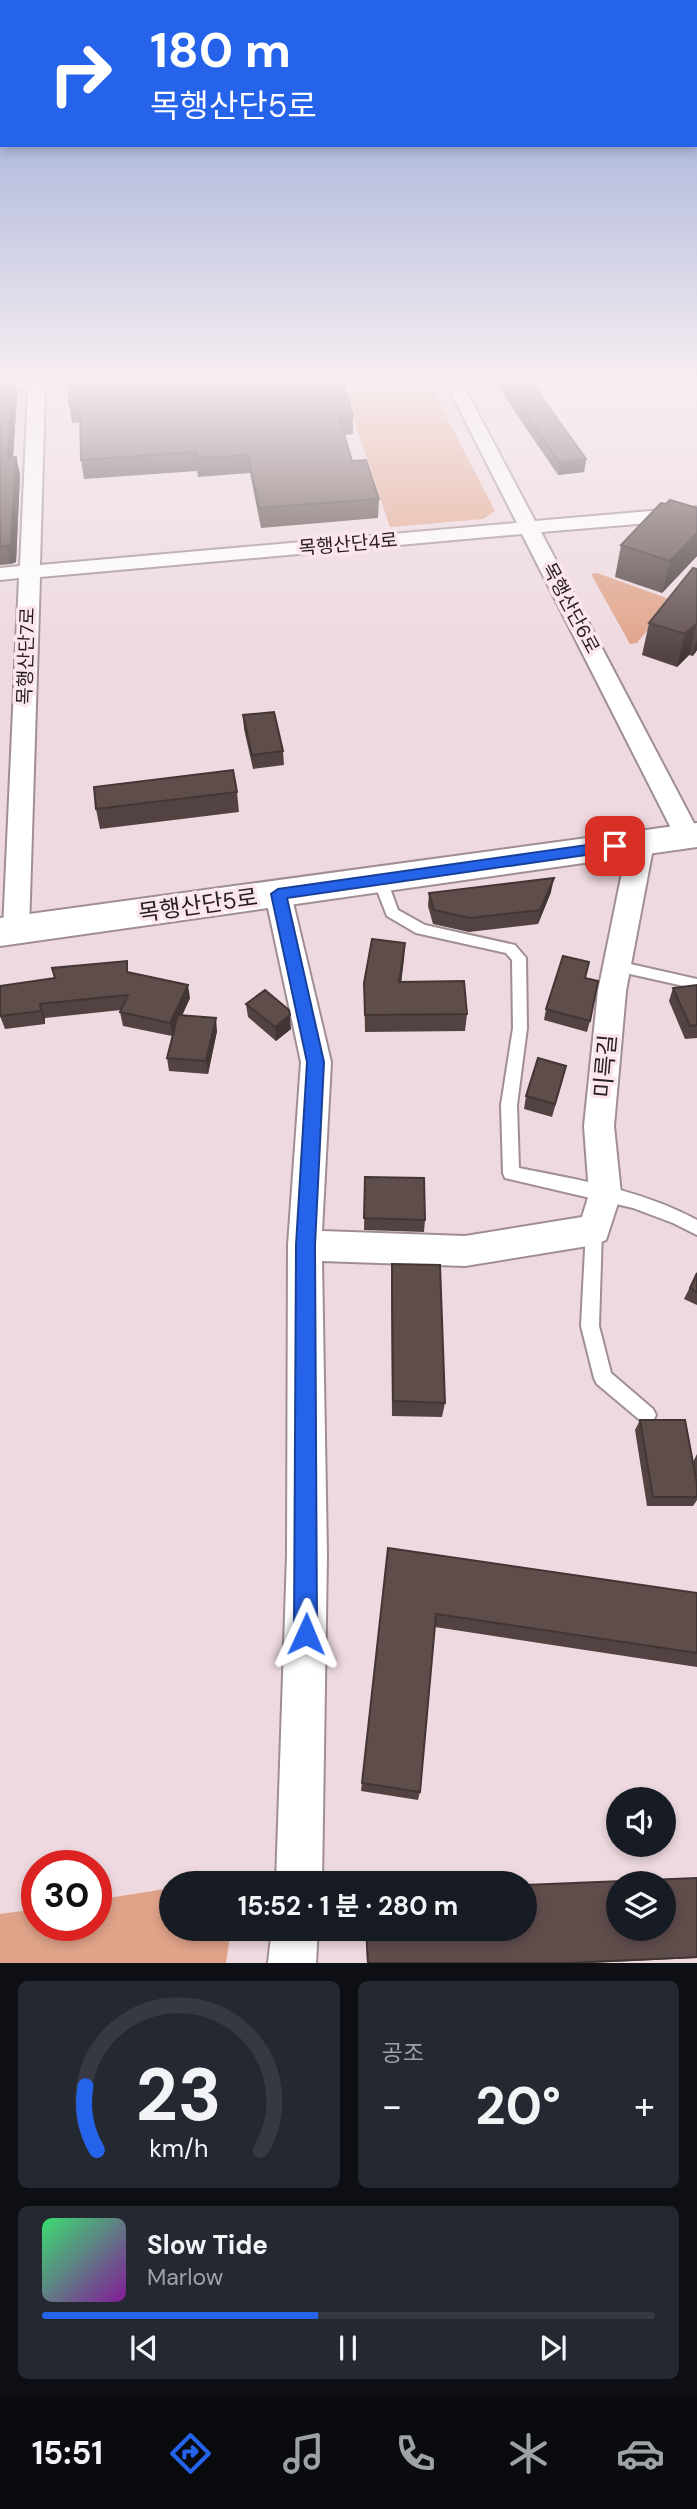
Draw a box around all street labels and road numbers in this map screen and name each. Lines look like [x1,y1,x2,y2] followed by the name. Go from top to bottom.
[298,527,398,561] street label: 목행산단4로
[537,558,605,658] street label: 목행산단6로
[12,607,40,705] street label: 목행산단7로
[137,882,259,928] street label: 목행산단5로
[587,1033,623,1099] street label: 미륵길

